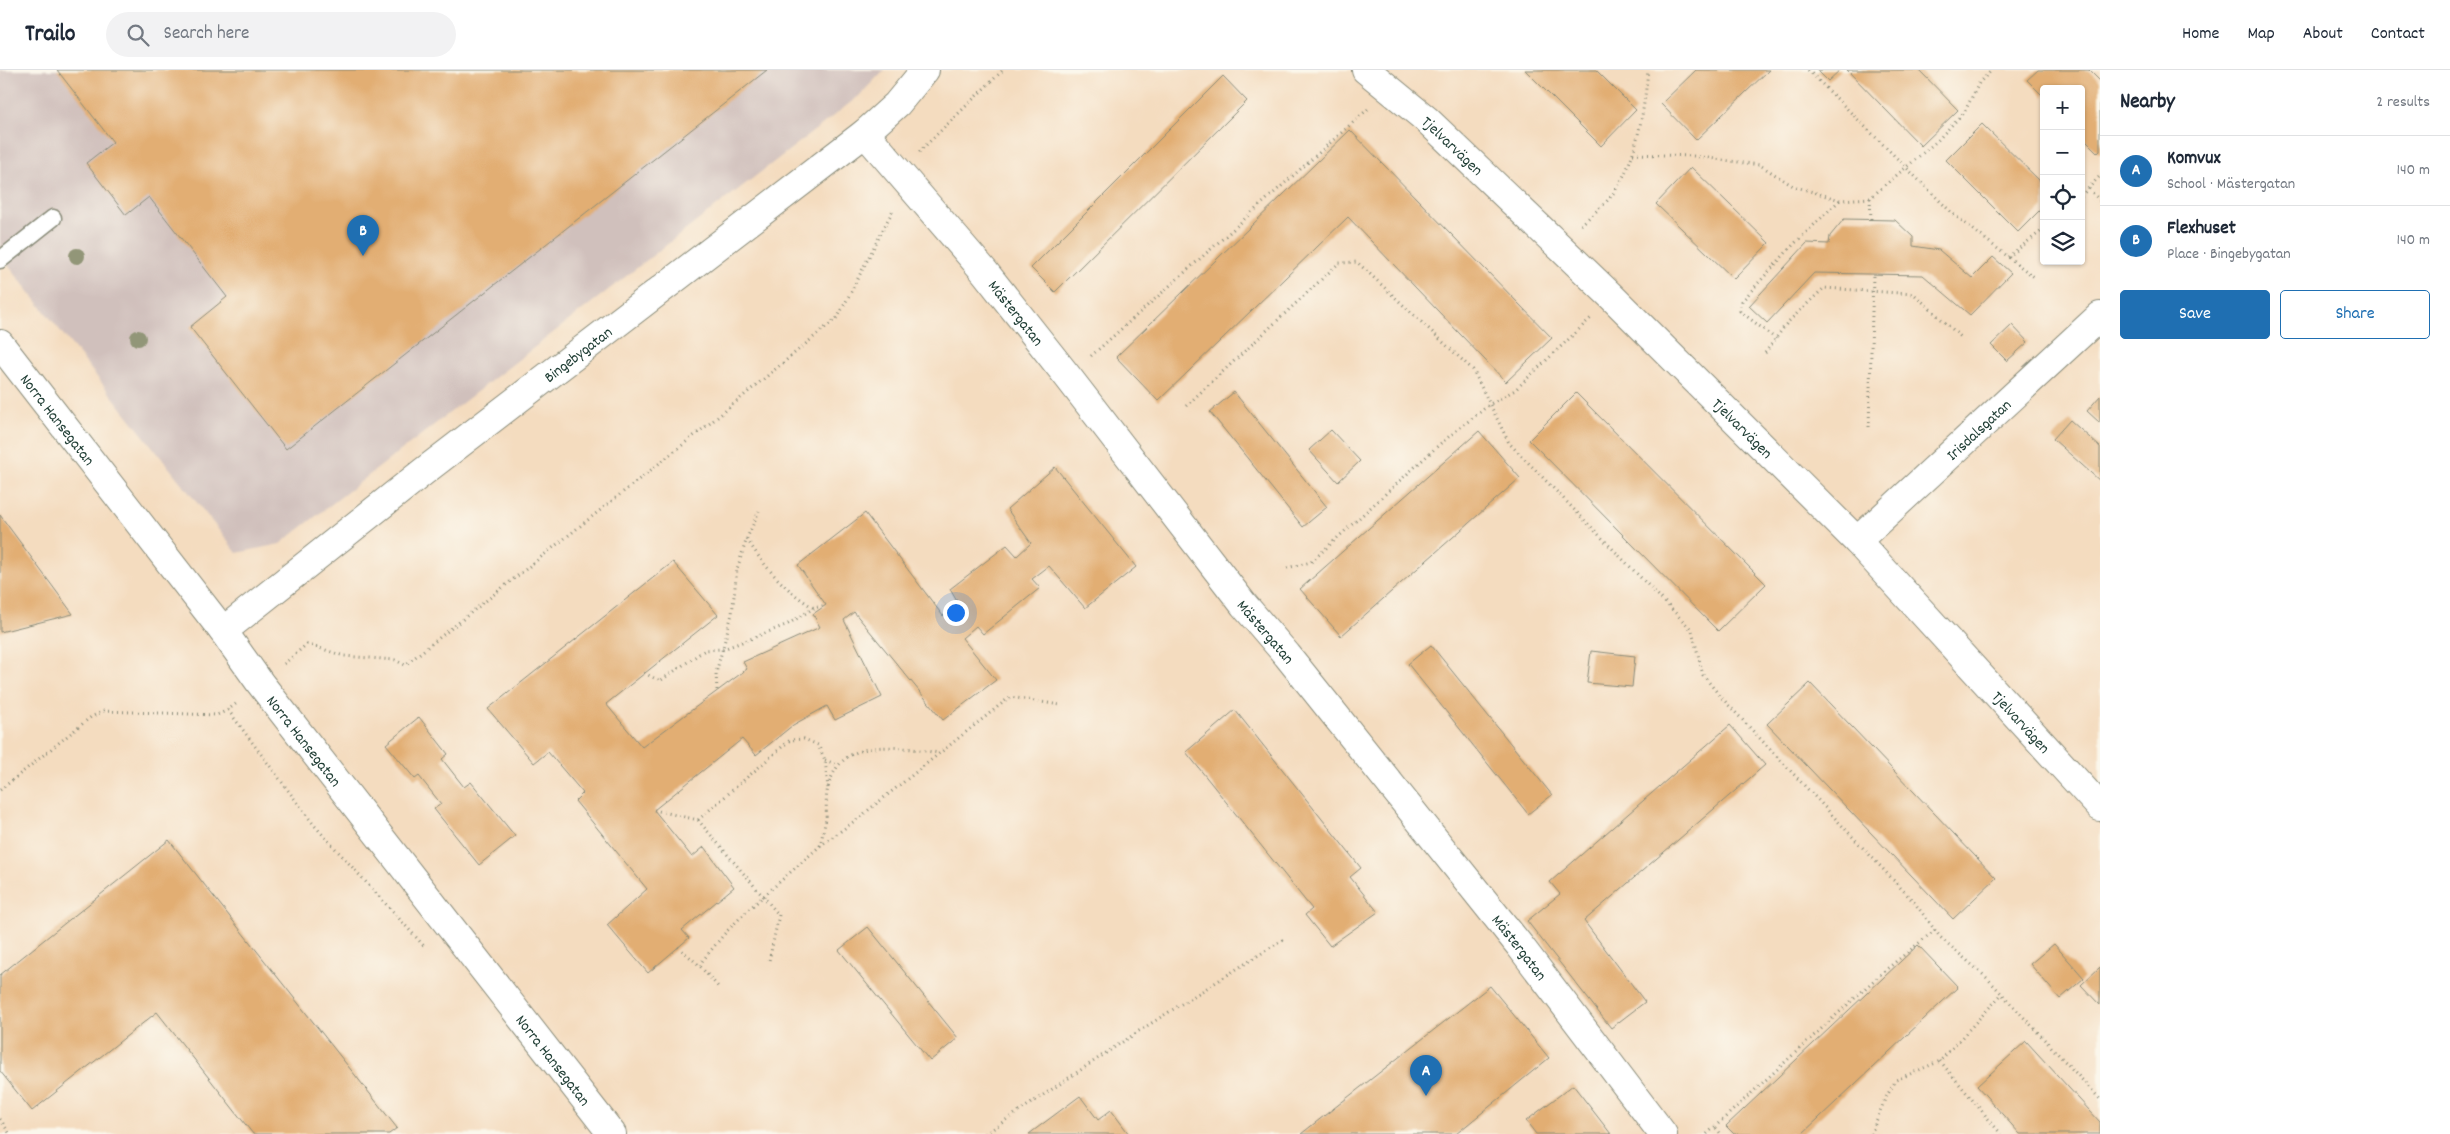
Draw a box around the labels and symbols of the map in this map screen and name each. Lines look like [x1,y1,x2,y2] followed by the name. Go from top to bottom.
[1415,112,1487,182] street label: Tjelvarvägen
[347,215,379,256] pin: B
[981,276,1048,352] street label: Mästergatan
[540,322,618,389] street label: Bingebygatan
[13,370,99,471] street label: Norra Hansegatan
[1706,394,1777,465] street label: Tjelvarvägen
[1942,395,2018,467] street label: Irisdalsgatan
[1230,596,1299,670] street label: Mästergatan
[943,600,969,626] your location
[1985,687,2055,760] street label: Tjelvarvägen
[260,691,346,792] street label: Norra Hansegatan
[1485,910,1551,986] street label: Mästergatan
[509,1011,595,1112] street label: Norra Hansegatan
[1410,1055,1442,1096] pin: A

